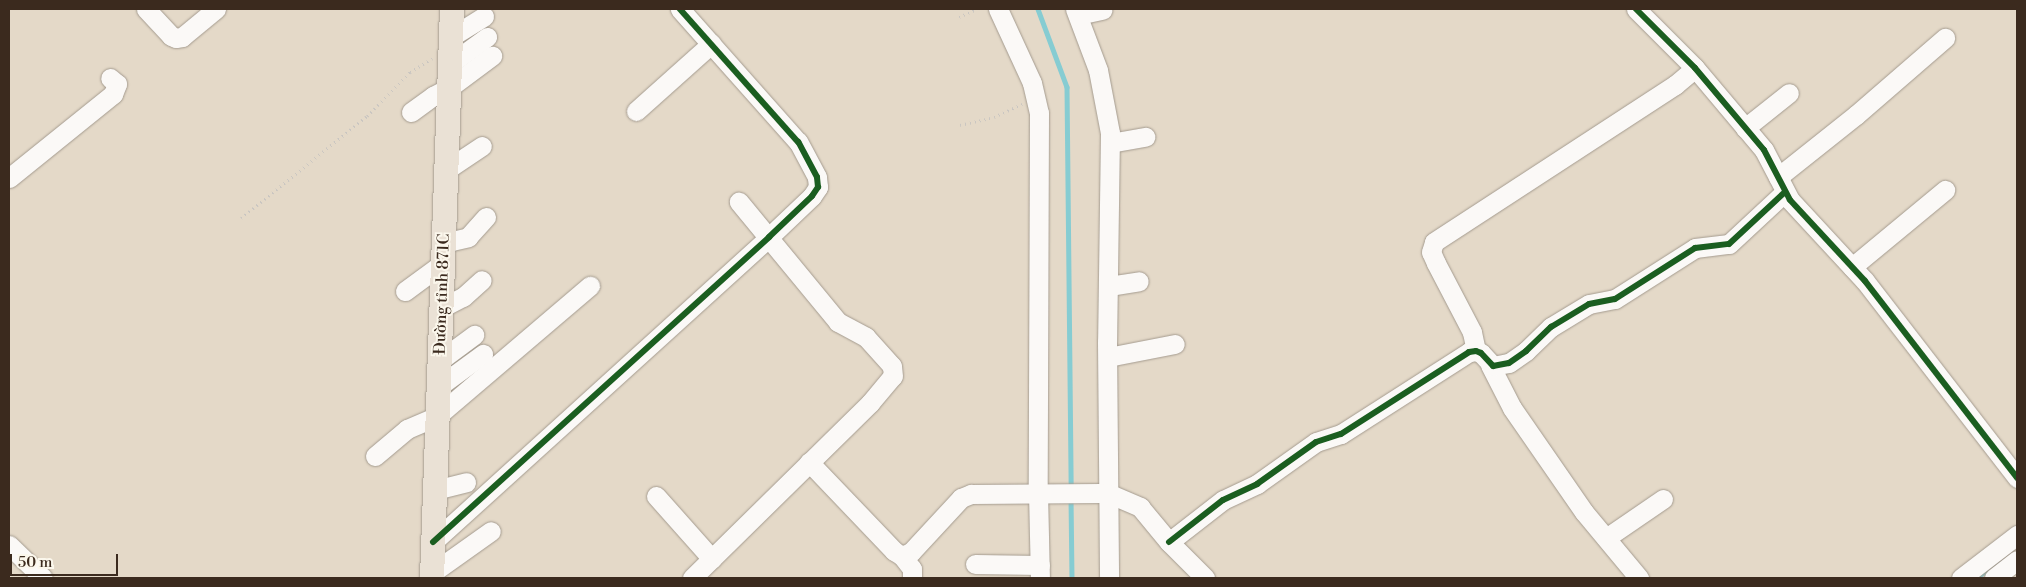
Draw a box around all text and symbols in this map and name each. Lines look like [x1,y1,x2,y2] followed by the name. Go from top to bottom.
[430,233,454,355] street label: Đường tỉnh 871C
[12,544,120,576] scale bar
[18,553,52,572] text: 50 m

